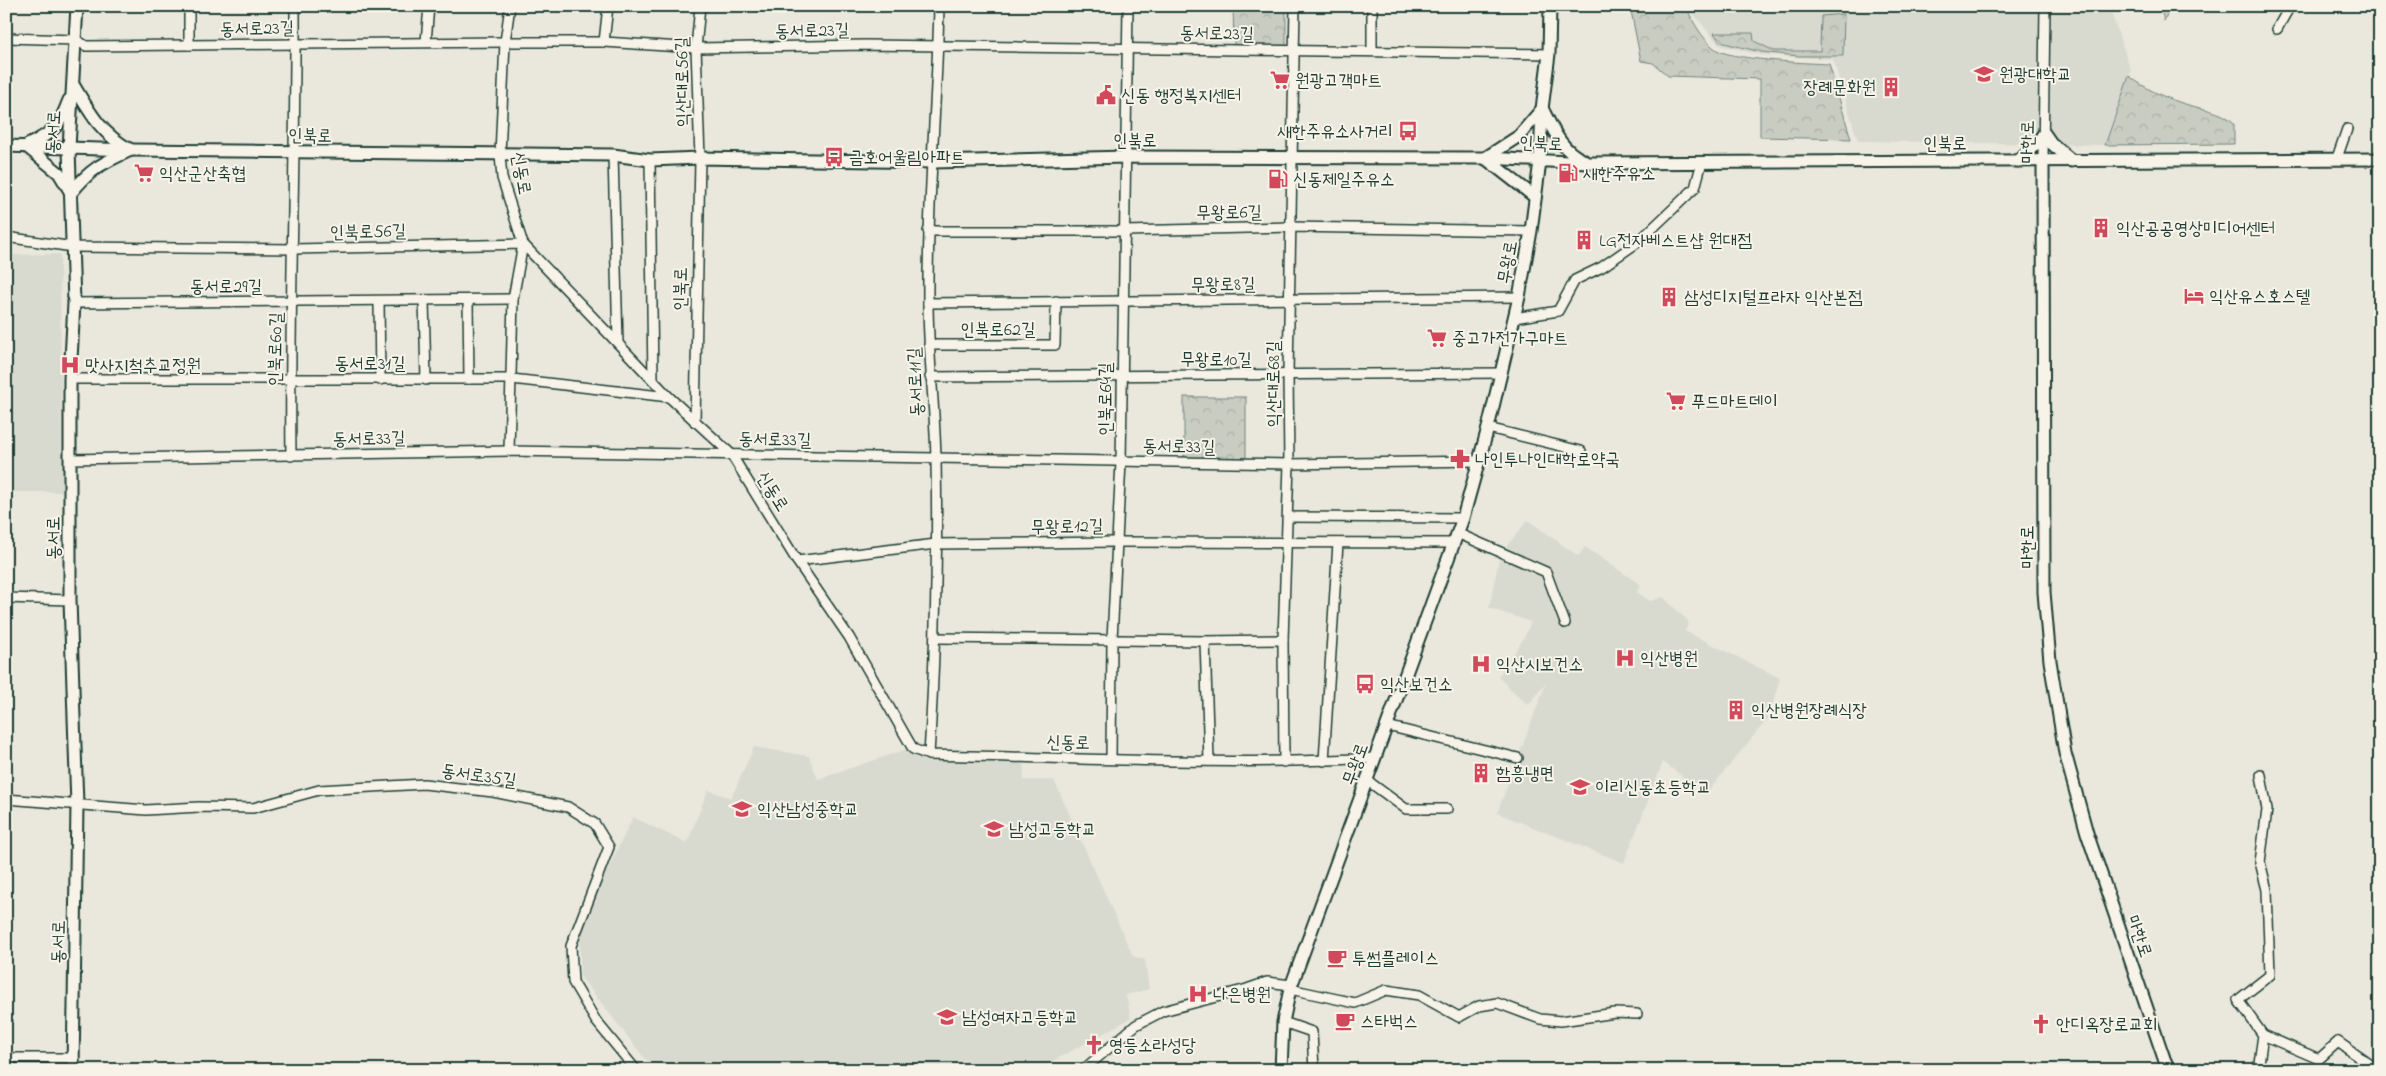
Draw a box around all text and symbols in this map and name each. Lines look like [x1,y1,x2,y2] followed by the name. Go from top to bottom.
[220,16,295,44] street label: 동서로23길
[775,18,850,46] street label: 동서로23길
[1180,21,1255,49] street label: 동서로23길
[670,36,698,128] street label: 익산대로56길
[1973,63,1995,85] school or university icon: 원광대학교
[1999,63,2071,89] place label: 원광대학교
[1269,69,1291,91] supermarket icon: 원광고객마트
[1295,69,1382,95] place label: 원광고객마트
[1804,76,1876,102] place label: 장례문화원
[1880,76,1902,98] building icon: 장례문화원
[1095,84,1117,106] public building icon: 신동 행정복지센터
[1121,84,1241,110] place label: 신동 행정복지센터
[41,110,69,154] street label: 동서로
[1277,120,1393,146] place label: 새한주유소사거리
[1397,120,1419,142] bus stop icon: 새한주유소사거리
[2016,120,2042,164] street label: 마한로
[288,124,332,150] street label: 인북로
[1113,129,1157,155] street label: 인북로
[1519,131,1563,159] street label: 인북로
[1923,132,1967,158] street label: 인북로
[823,146,845,168] bus stop icon: 금호어울림아파트
[849,146,965,172] place label: 금호어울림아파트
[503,150,537,197] street label: 신동로
[133,162,155,184] supermarket icon: 익산군산축협
[159,162,246,188] place label: 익산군산축협
[1557,162,1579,184] fuel station icon: 새한주유소
[1583,162,1655,188] place label: 새한주유소
[1267,168,1289,190] fuel station icon: 신동제일주유소
[1293,168,1394,194] place label: 신동제일주유소
[1196,200,1263,228] street label: 무왕로6길
[2090,217,2112,239] building icon: 익산공공영상미디어센터
[2116,217,2275,243] place label: 익산공공영상미디어센터
[330,219,407,247] street label: 인북로56길
[1573,229,1595,251] building icon: LG전자베스트샵 원대점
[1599,229,1752,255] place label: LG전자베스트샵 원대점
[1492,239,1526,286] street label: 무왕로
[669,267,695,311] street label: 인북로
[1190,272,1256,300] street label: 무왕로8길
[190,275,263,301] street label: 동서로29길
[2183,285,2205,307] hotel icon: 익산유스호스텔
[2209,285,2310,311] place label: 익산유스호스텔
[1658,286,1680,308] building icon: 삼성디지털프라자 익산본점
[1684,286,1863,312] place label: 삼성디지털프라자 익산본점
[263,311,291,386] street label: 인북로60길
[961,318,1036,344] street label: 인북로62길
[1426,327,1448,349] supermarket icon: 중고가전가구마트
[1452,327,1568,353] place label: 중고가전가구마트
[1262,340,1288,428] street label: 익산대로68길
[902,346,932,417] street label: 동서로11길
[1180,348,1252,374] street label: 무왕로10길
[334,352,406,378] street label: 동서로31길
[59,354,81,376] hospital icon: 맛사지척추교정원
[85,354,201,380] place label: 맛사지척추교정원
[1094,362,1120,436] street label: 인북로64길
[1665,390,1687,412] supermarket icon: 푸드마트데이
[1691,390,1778,416] place label: 푸드마트데이
[332,426,406,454] street label: 동서로33길
[738,427,812,455] street label: 동서로33길
[1142,434,1216,462] street label: 동서로33길
[1449,448,1471,470] pharmacy icon: 나인투나인대학로약국
[1475,448,1620,474] place label: 나인투나인대학로약국
[749,467,794,517] street label: 신동로
[1031,514,1104,542] street label: 무왕로12길
[42,516,68,560] street label: 동서로
[2016,525,2042,569] street label: 마한로
[1614,647,1636,669] hospital icon: 익산병원
[1640,647,1698,673] place label: 익산병원
[1470,653,1492,675] hospital icon: 익산시보건소
[1496,653,1583,679] place label: 익산시보건소
[1354,673,1376,695] bus stop icon: 익산보건소
[1380,673,1452,699] place label: 익산보건소
[1725,699,1747,721] building icon: 익산병원장례식장
[1751,699,1867,725] place label: 익산병원장례식장
[1046,731,1090,757] street label: 신동로
[1337,740,1377,790] street label: 무왕로
[439,759,519,795] street label: 동서로35길
[1470,762,1492,784] building icon: 함흥냉면
[1496,762,1554,788] place label: 함흥냉면
[1569,776,1591,798] school or university icon: 이리신동초등학교
[1595,776,1711,802] place label: 이리신동초등학교
[731,798,753,820] school or university icon: 익산남성중학교
[757,798,858,824] place label: 익산남성중학교
[983,818,1005,840] school or university icon: 남성고등학교
[1009,818,1096,844] place label: 남성고등학교
[2119,912,2157,961] street label: 마한로
[47,920,73,964] street label: 동서로
[1326,947,1348,969] cafe icon: 투썸플레이스
[1352,947,1439,973] place label: 투썸플레이스
[1187,983,1209,1005] hospital icon: 나은병원
[1213,983,1271,1009] place label: 나은병원
[936,1006,958,1028] school or university icon: 남성여자고등학교
[962,1006,1078,1032] place label: 남성여자고등학교
[1334,1010,1356,1032] cafe icon: 스타벅스
[1360,1010,1418,1036] place label: 스타벅스
[2030,1013,2052,1035] church icon: 안디옥장로교회
[2056,1013,2157,1039] place label: 안디옥장로교회
[1083,1034,1105,1056] church icon: 영등소라성당
[1109,1034,1196,1060] place label: 영등소라성당

